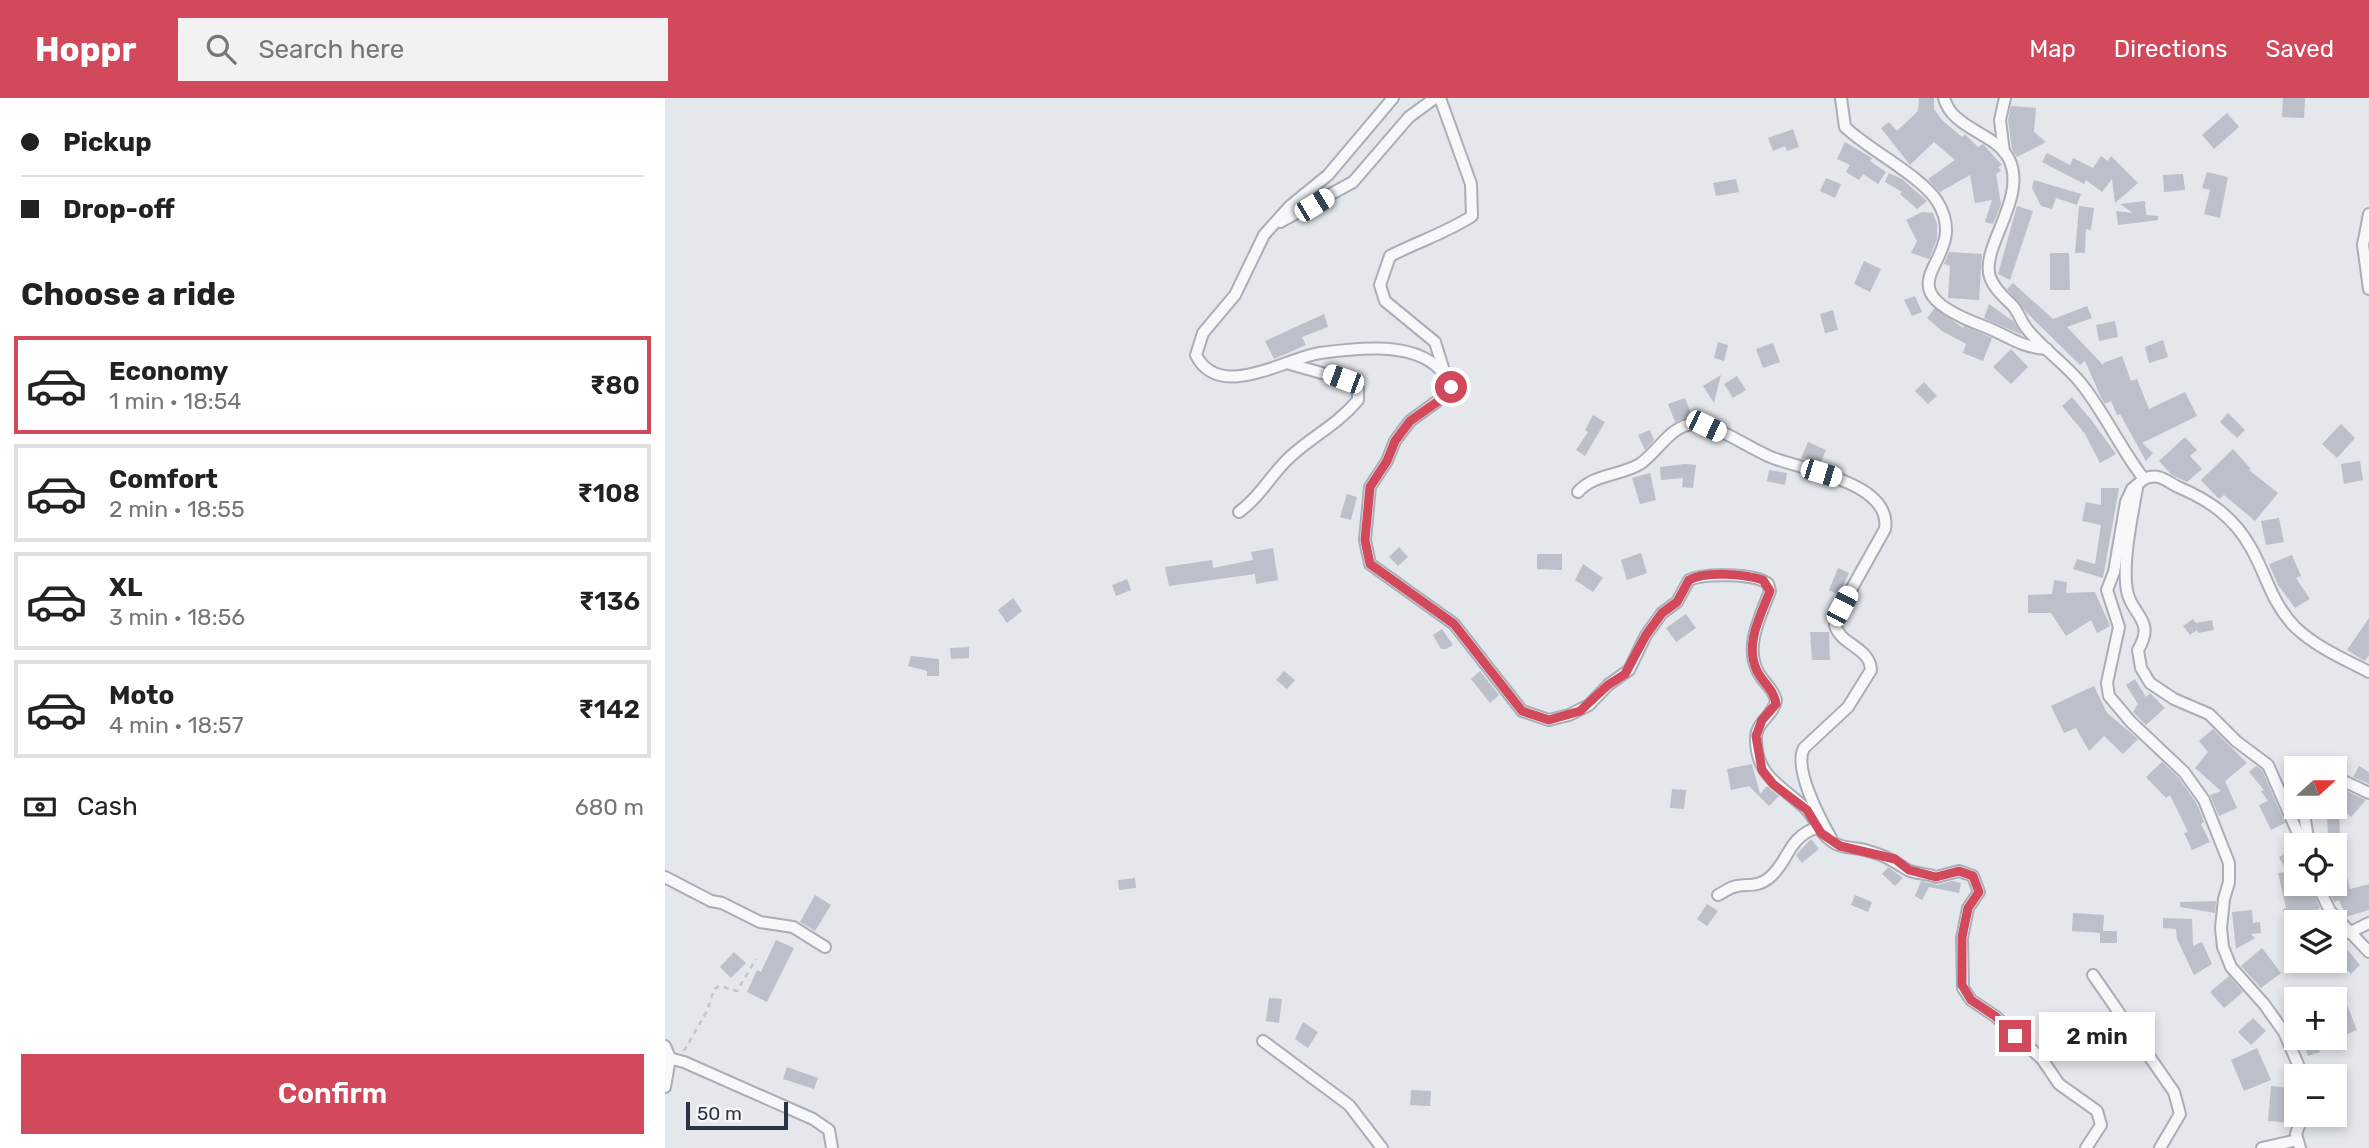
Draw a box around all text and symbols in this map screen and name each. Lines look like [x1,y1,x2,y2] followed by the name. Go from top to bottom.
[178,18,668,81] search box
[35,30,136,69] text: Hoppr
[202,30,240,68] icon: search
[258,34,404,65] text: Search here
[2029,35,2076,63] text: Map
[2114,35,2227,63] text: Directions
[2265,35,2334,63] text: Saved
[63,127,152,158] text: Pickup
[1291,185,1338,225] car
[63,194,175,225] text: Drop-off
[21,275,235,313] text: Choose a ride
[25,354,88,417] icon: car
[109,356,228,387] text: Economy
[1320,362,1367,396] car
[590,370,640,401] text: ₹80
[1435,371,1467,403] route start
[109,387,242,415] text: 1 min · 18:54
[1683,407,1730,445] car
[1798,457,1845,489] car
[25,462,88,525] icon: car
[109,464,218,495] text: Comfort
[577,478,640,509] text: ₹108
[109,495,245,523] text: 2 min · 18:55
[25,570,88,633] icon: car
[109,572,142,603] text: XL
[1823,583,1862,629] car
[579,586,640,617] text: ₹136
[109,603,245,631] text: 3 min · 18:56
[25,678,88,741] icon: car
[109,680,174,711] text: Moto
[578,694,640,725] text: ₹142
[109,711,244,739] text: 4 min · 18:57
[2284,756,2347,819] north arrow
[2284,756,2347,1127] map controls
[21,788,59,826] icon: cash
[77,791,138,822] text: Cash
[575,793,644,821] text: 680 m
[2284,833,2347,896] button: locate
[2284,910,2347,973] button: layers
[2284,987,2347,1050] button: +
[2039,1012,2155,1060] callout: 2 min
[1999,1020,2031,1052] route end
[2066,1022,2128,1050] text: 2 min
[21,1054,644,1134] button: Confirm
[2284,1064,2347,1127] button: −
[686,1099,787,1131] scale bar
[697,1102,742,1125] text: 50 m

